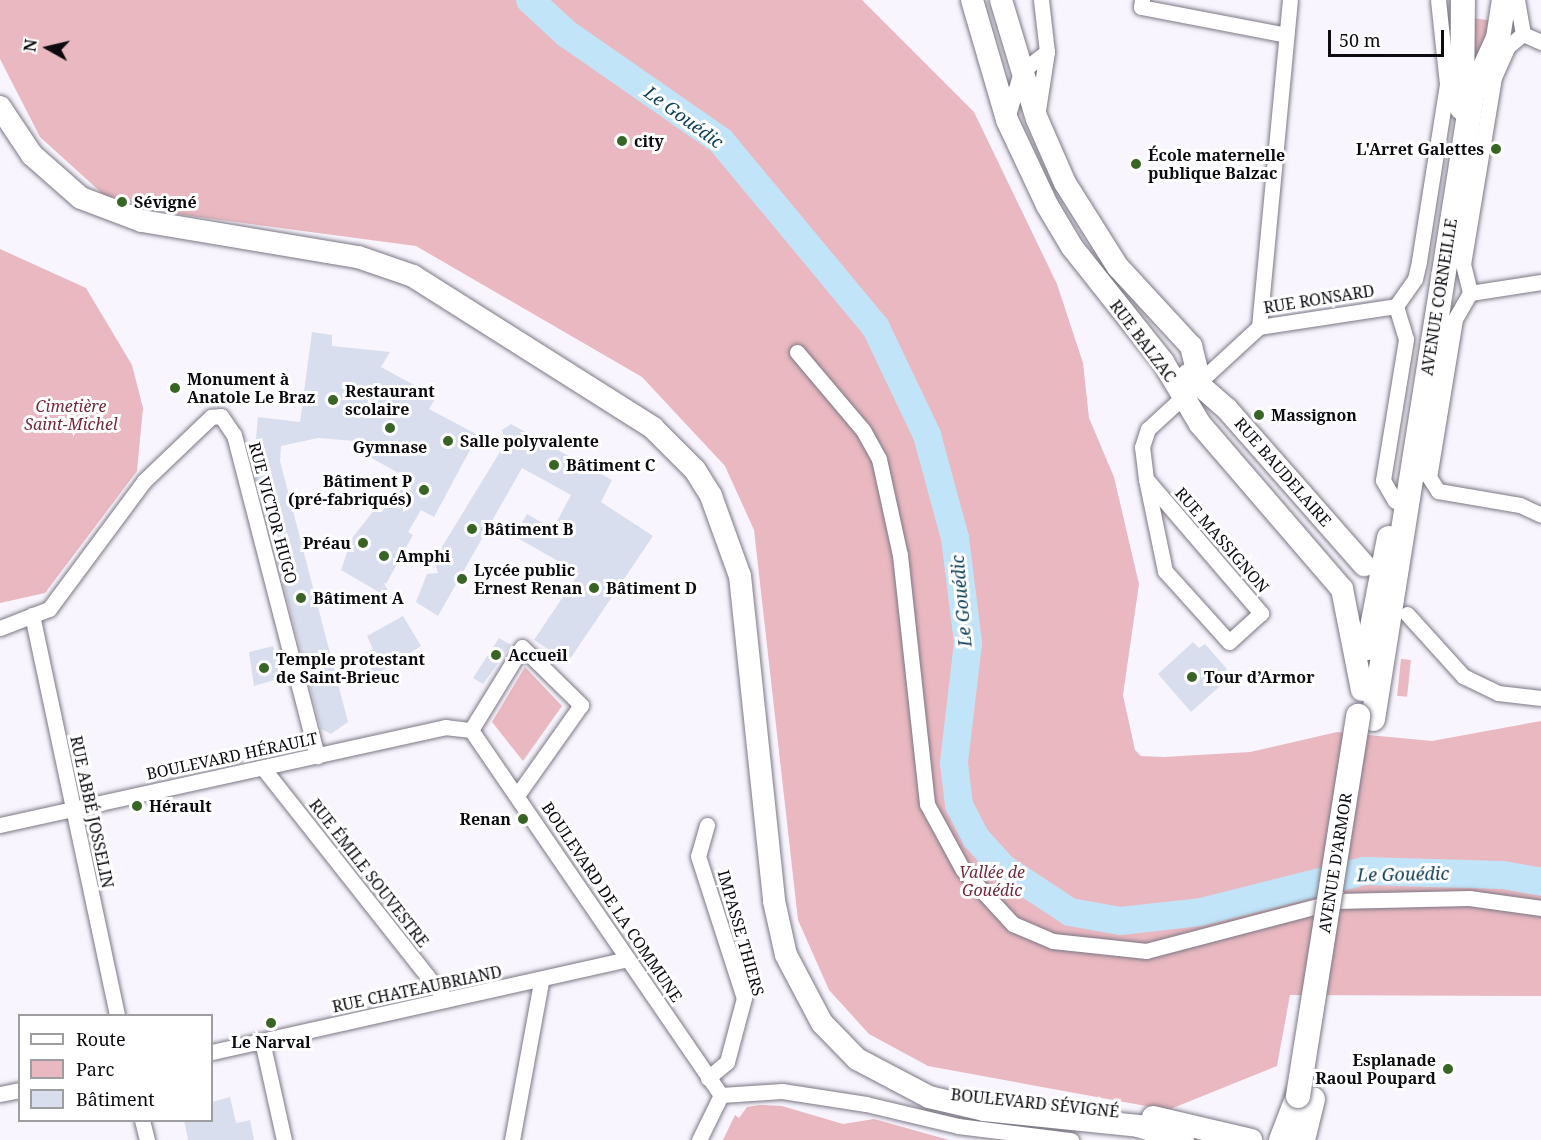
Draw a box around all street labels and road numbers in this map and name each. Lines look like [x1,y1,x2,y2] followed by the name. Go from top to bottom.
[1417,217,1461,377] street label: AVENUE CORNEILLE
[1262,281,1376,317] street label: RUE RONSARD
[1106,296,1180,386] street label: RUE BALZAC
[1231,414,1335,530] street label: RUE BAUDELAIRE
[245,440,301,586] street label: RUE VICTOR HUGO
[1171,483,1273,597] street label: RUE MASSIGNON
[145,728,319,784] street label: BOULEVARD HÉRAULT
[66,734,118,890] street label: RUE ABBÉ JOSSELIN
[1314,792,1356,934] street label: AVENUE D'ARMOR
[305,795,433,951] street label: RUE ÉMILE SOUVESTRE
[538,798,686,1006] street label: BOULEVARD DE LA COMMUNE
[714,868,768,998] street label: IMPASSE THIERS
[330,962,504,1016] street label: RUE CHATEAUBRIAND
[950,1085,1120,1121] street label: BOULEVARD SÉVIGNÉ

